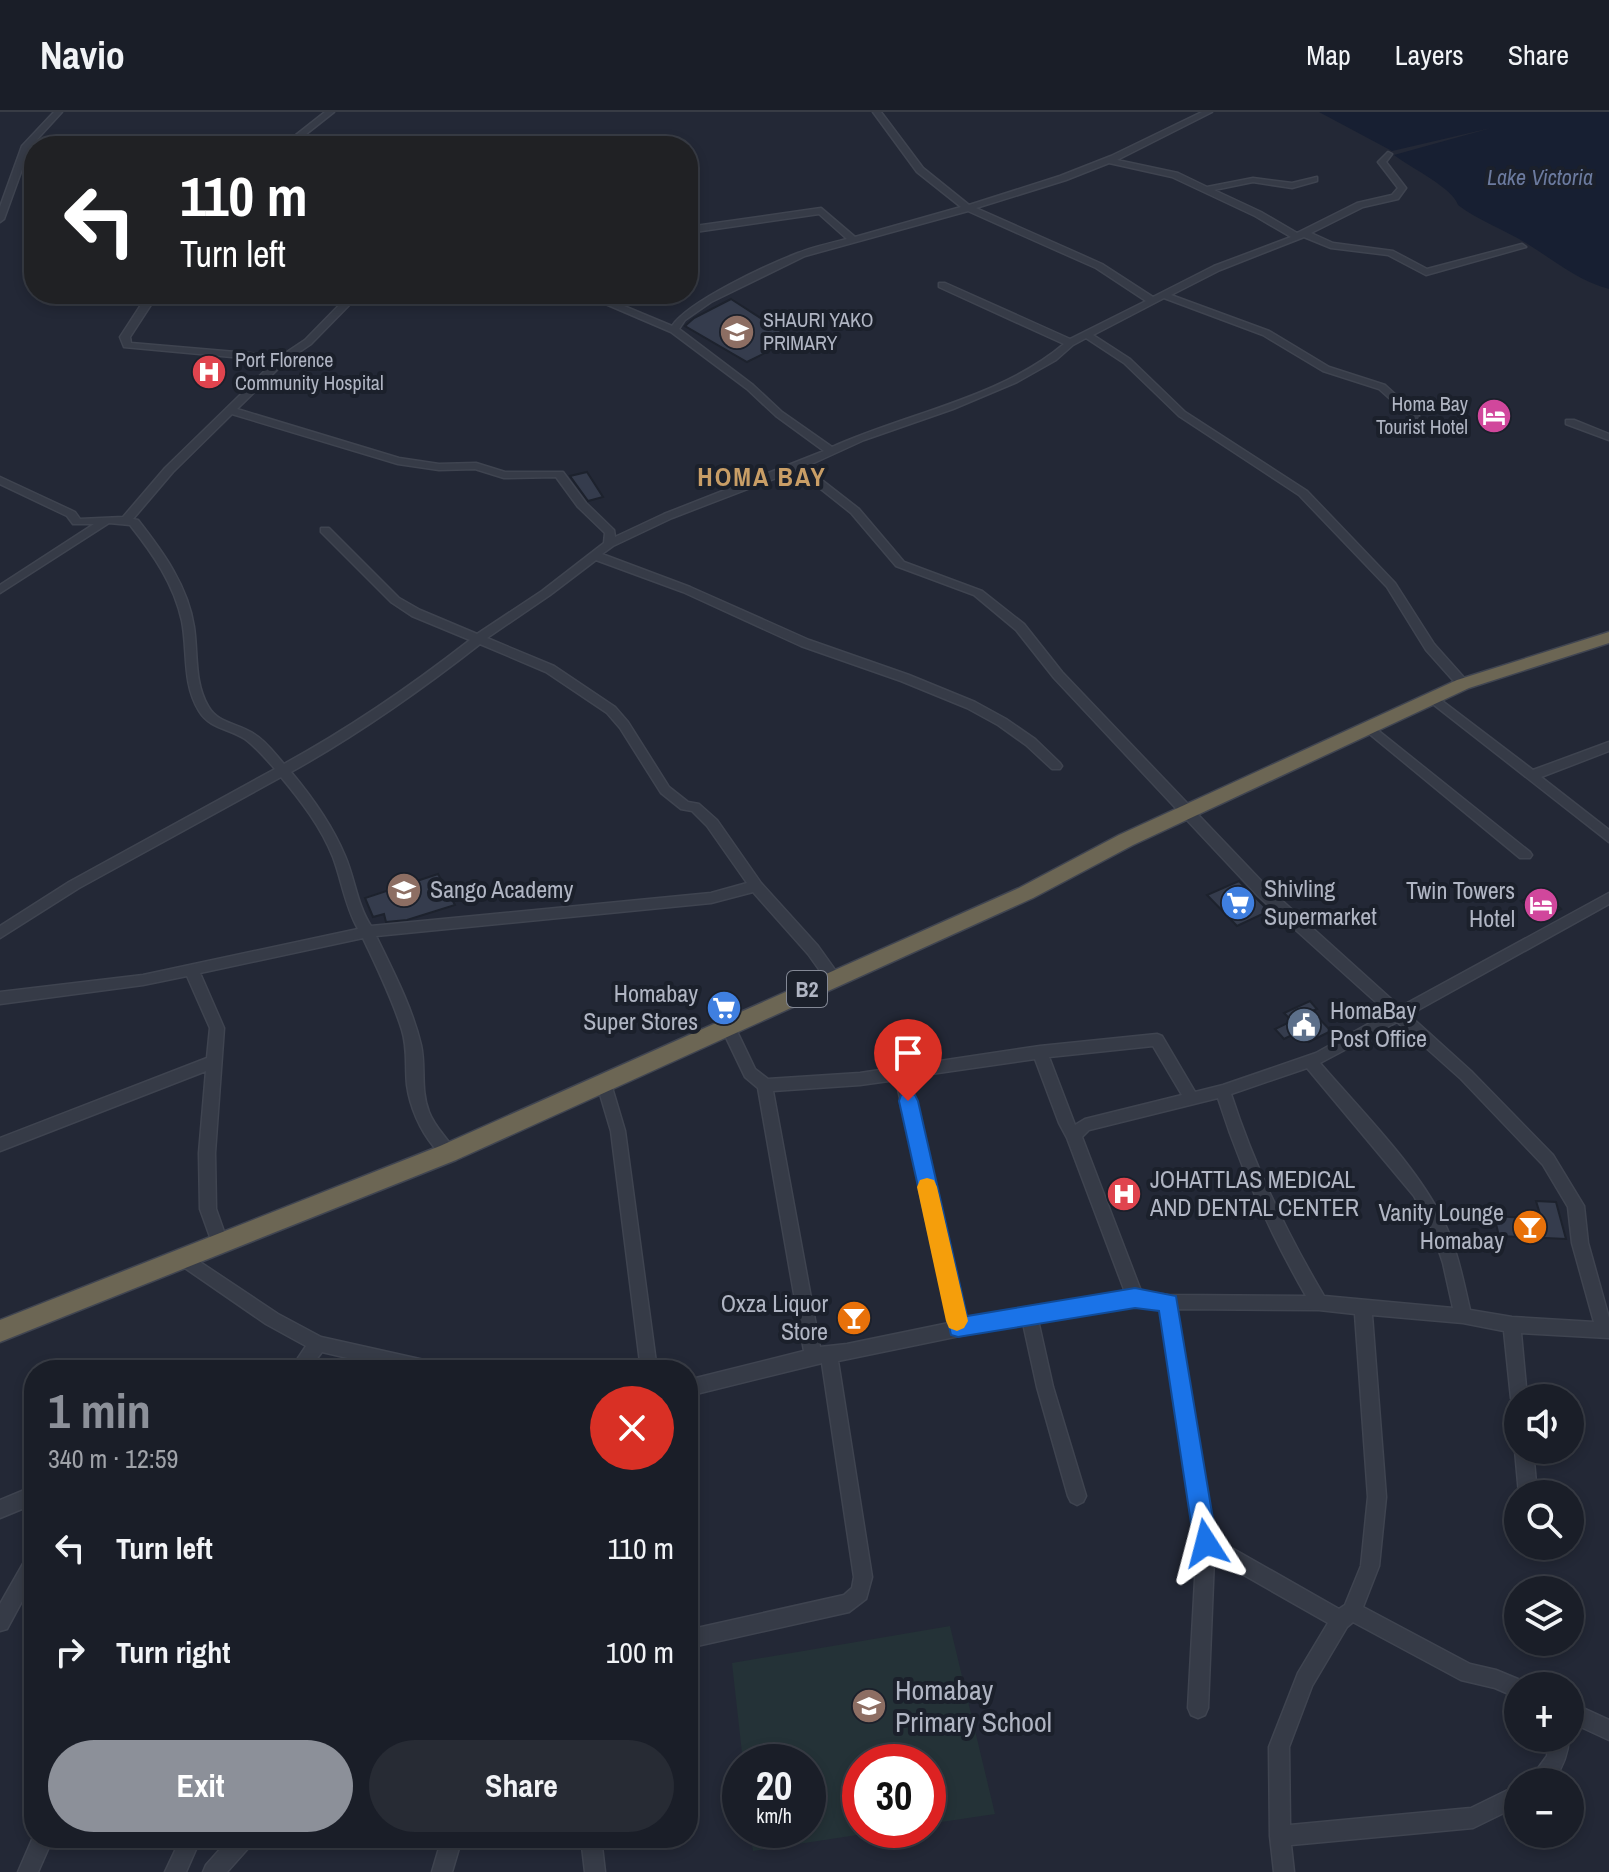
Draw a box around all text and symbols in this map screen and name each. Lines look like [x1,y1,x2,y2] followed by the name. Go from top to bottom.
[40,30,125,81] text: Navio
[1306,36,1351,74] text: Map
[1395,36,1464,74] text: Layers
[1508,36,1569,74] text: Share
[180,158,308,233] text: 110 m
[1487,162,1593,192] water label: Lake Victoria
[48,168,152,272] icon: left
[180,230,286,278] text: Turn left
[763,306,874,356] place label: SHAURI YAKO PRIMARY
[718,313,756,351] school or university icon: SHAURI YAKO PRIMARY
[235,346,384,396] place label: Port Florence Community Hospital
[190,353,228,391] hospital icon: Port Florence Community Hospital
[1376,390,1469,440] place label: Homa Bay Tourist Hotel
[1475,397,1513,435] hotel icon: Homa Bay Tourist Hotel
[697,459,827,494] district label: HOMA BAY
[385,871,423,909] school or university icon: Sango Academy
[1264,872,1377,932] place label: Shivling Supermarket
[430,873,573,905] place label: Sango Academy
[1406,874,1515,934] place label: Twin Towers Hotel
[1219,884,1257,922] supermarket icon: Shivling Supermarket
[1522,886,1560,924] hotel icon: Twin Towers Hotel
[787,971,827,1007] road number: B2
[583,977,698,1037] place label: Homabay Super Stores
[705,989,743,1027] supermarket icon: Homabay Super Stores
[1330,994,1427,1054] place label: HomaBay Post Office
[1285,1006,1323,1044] public building icon: HomaBay Post Office
[874,1019,942,1101] pin
[886,1031,930,1075] icon: arrive
[1149,1163,1359,1223] place label: JOHATTLAS MEDICAL AND DENTAL CENTER
[1105,1175,1143,1213] hospital icon: JOHATTLAS MEDICAL AND DENTAL CENTER
[1379,1196,1504,1256] place label: Vanity Lounge Homabay
[1511,1208,1549,1246] bar icon: Vanity Lounge Homabay
[721,1287,828,1347] place label: Oxza Liquor Store
[835,1299,873,1337] bar icon: Oxza Liquor Store
[48,1378,151,1443] text: 1 min
[1504,1384,1584,1848] map controls
[1504,1384,1584,1464] button: sound
[590,1386,674,1470] button: close
[48,1441,178,1476] text: 340 m · 12:59
[1504,1480,1584,1560] button: search
[1164,1501,1248,1585] position arrow
[48,1526,92,1570] icon: left
[116,1528,213,1568] text: Turn left
[607,1528,674,1568] text: 110 m
[1504,1576,1584,1656] button: layers
[48,1630,92,1674] icon: right
[116,1632,230,1672] text: Turn right
[606,1632,674,1672] text: 100 m
[895,1671,1052,1741] place label: Homabay Primary School
[1504,1672,1584,1752] button: +
[850,1687,888,1725] school or university icon: Homabay Primary School
[48,1740,353,1832] button: Exit
[369,1740,674,1832] button: Share
[842,1744,946,1848] speed limit sign: 30
[756,1759,792,1812] text: 20
[1504,1768,1584,1848] button: −
[756,1802,792,1829] text: km/h

